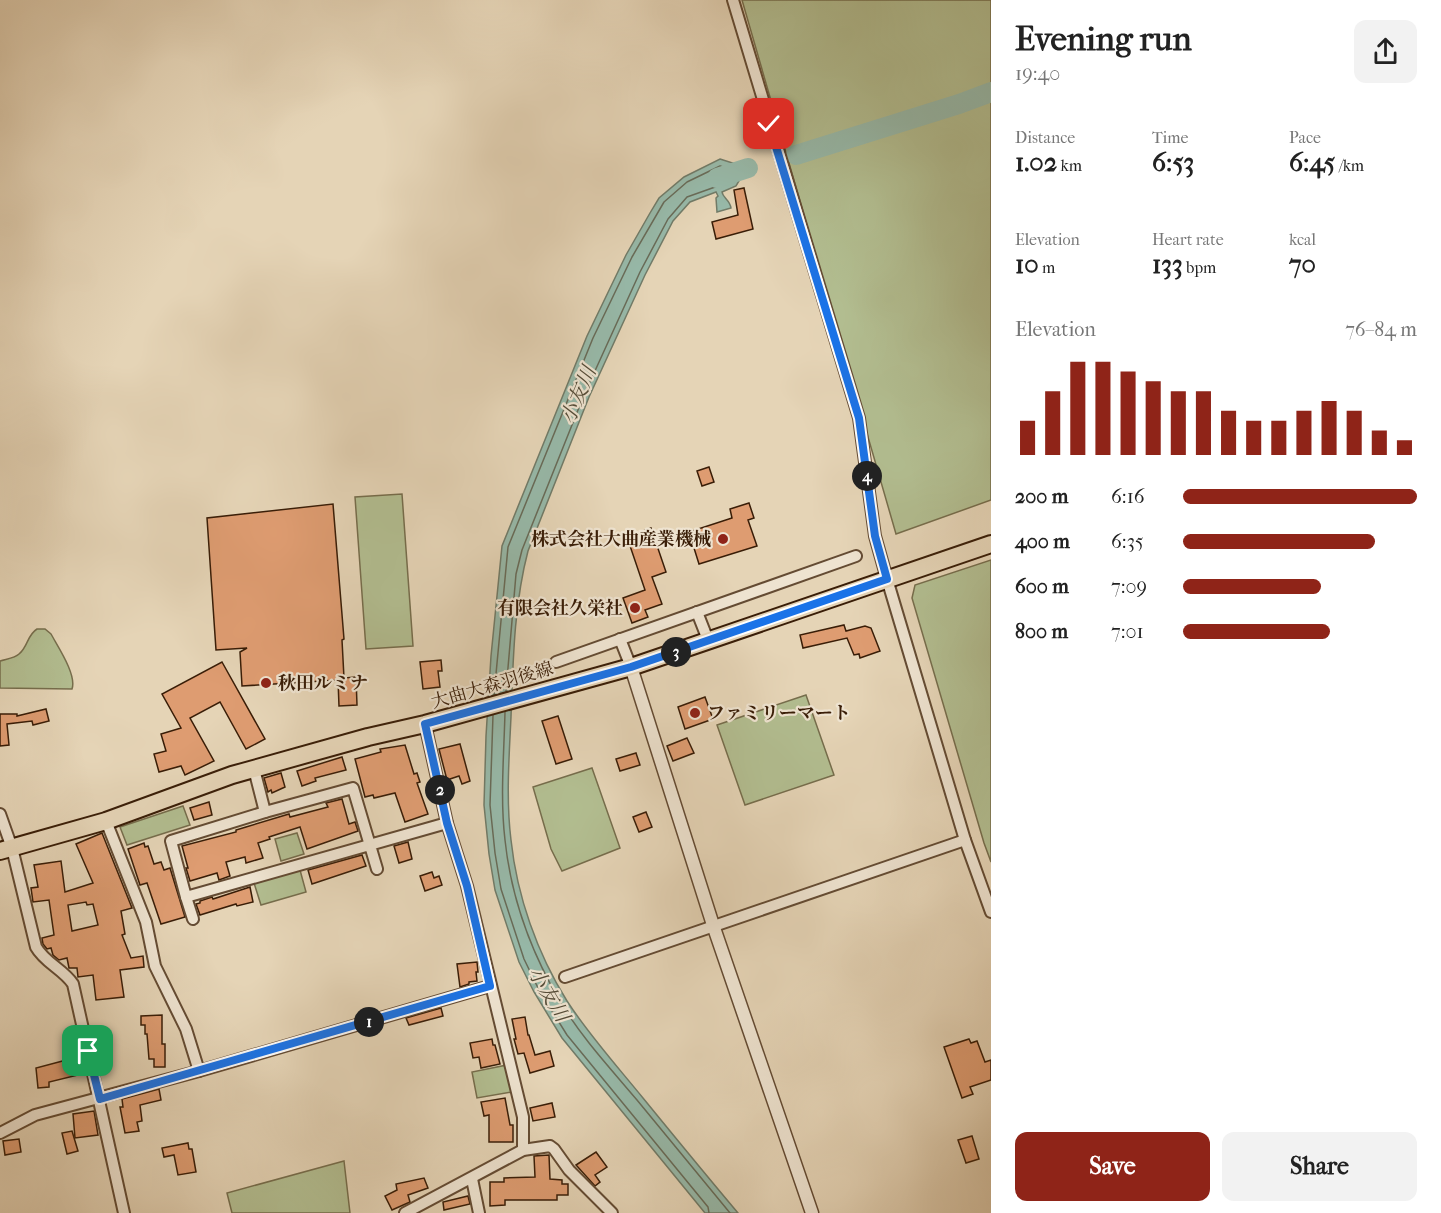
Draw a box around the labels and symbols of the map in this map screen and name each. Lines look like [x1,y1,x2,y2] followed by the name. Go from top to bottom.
[743,98,794,149] pin
[556,361,602,427] water label: 小友川
[852,461,882,491] pin: 4
[531,529,711,550] place label: 株式会社大曲産業機械
[716,532,730,546] marker: 株式会社大曲産業機械
[497,598,623,619] place label: 有限会社久栄社
[628,601,642,615] marker: 有限会社久栄社
[661,637,691,667] pin: 3
[429,658,556,713] street label: 大曲大森羽後線
[278,673,368,694] place label: 秋田ルミナ
[259,676,273,690] marker: 秋田ルミナ
[707,703,851,724] place label: ファミリーマート
[688,706,702,720] marker: ファミリーマート
[425,775,455,805] pin: 2
[523,963,575,1028] water label: 小友川
[354,1007,384,1037] pin: 1
[62,1025,113,1076] pin

